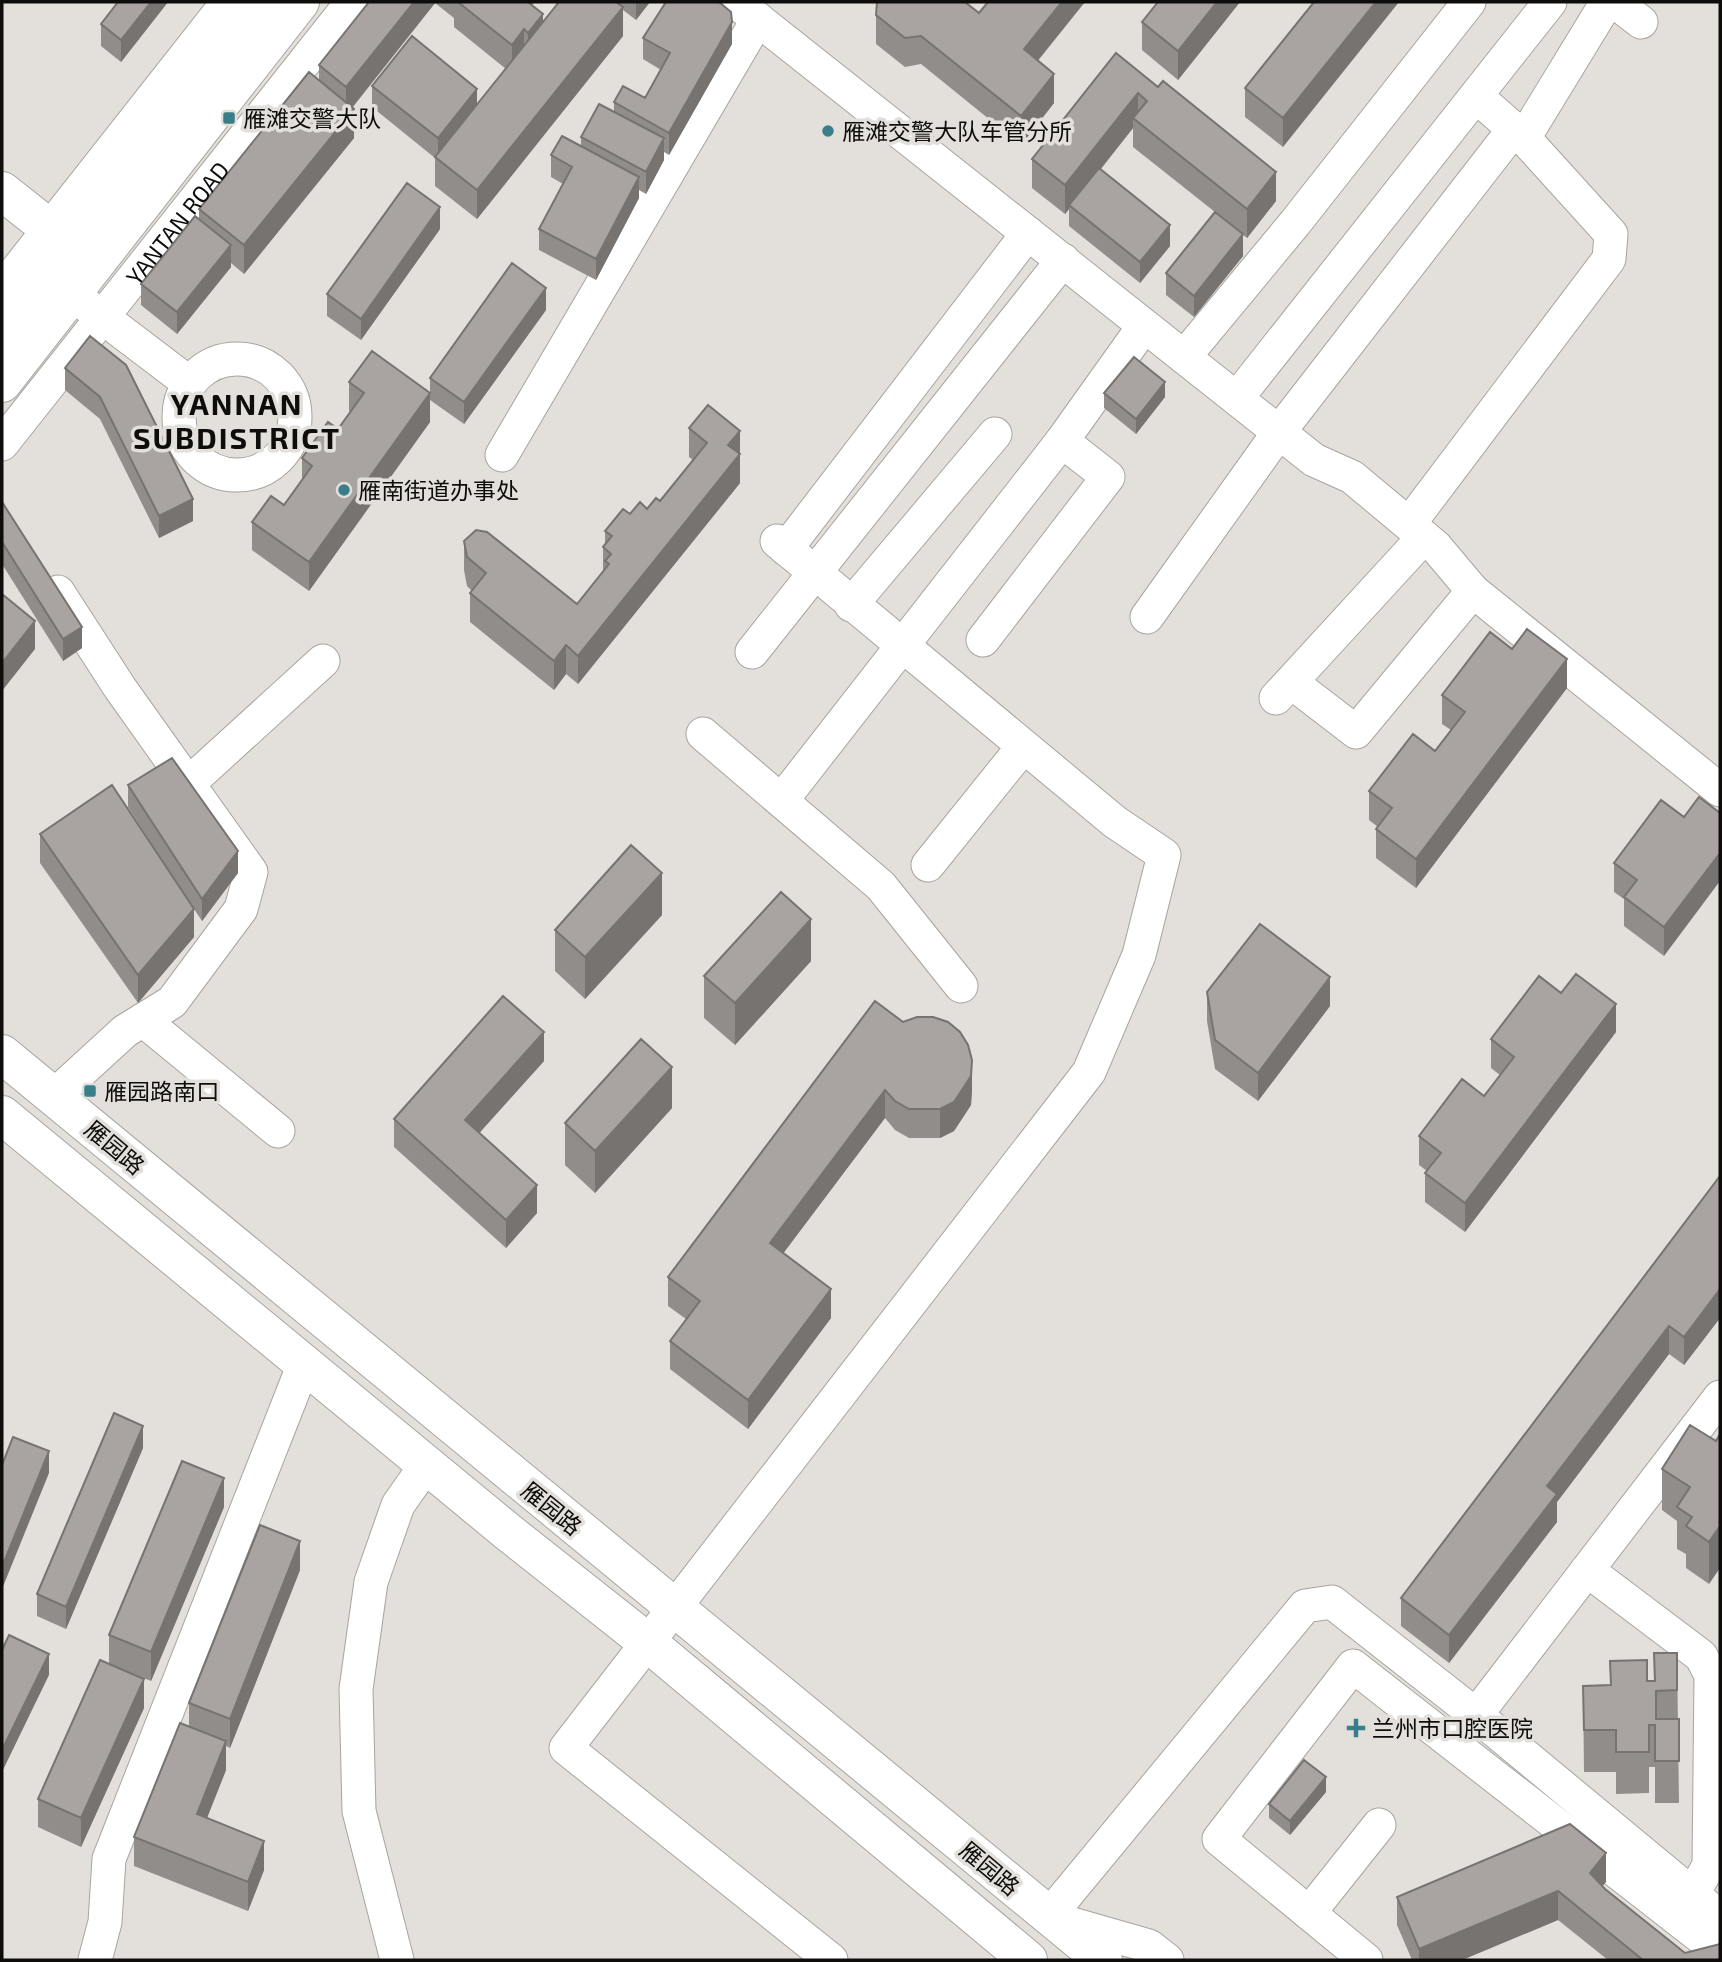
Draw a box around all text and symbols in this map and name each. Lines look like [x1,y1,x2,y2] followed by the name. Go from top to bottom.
[243,104,381,132] place label: 雁滩交警大队
[221,110,237,126] marker: 雁滩交警大队
[842,117,1072,145] place label: 雁滩交警大队车管分所
[820,123,836,139] marker: 雁滩交警大队车管分所
[120,156,234,290] street label: YANTAN ROAD
[133,385,341,455] district label: YANNAN SUBDISTRICT
[358,476,519,504] place label: 雁南街道办事处
[336,482,352,498] marker: 雁南街道办事处
[104,1077,219,1105] place label: 雁园路南口
[82,1083,98,1099] marker: 雁园路南口
[80,1114,150,1180] street label: 雁园路
[516,1475,588,1541] street label: 雁园路
[1372,1714,1533,1742] place label: 兰州市口腔医院
[1346,1718,1366,1738] marker: 兰州市口腔医院
[955,1835,1025,1901] street label: 雁园路

